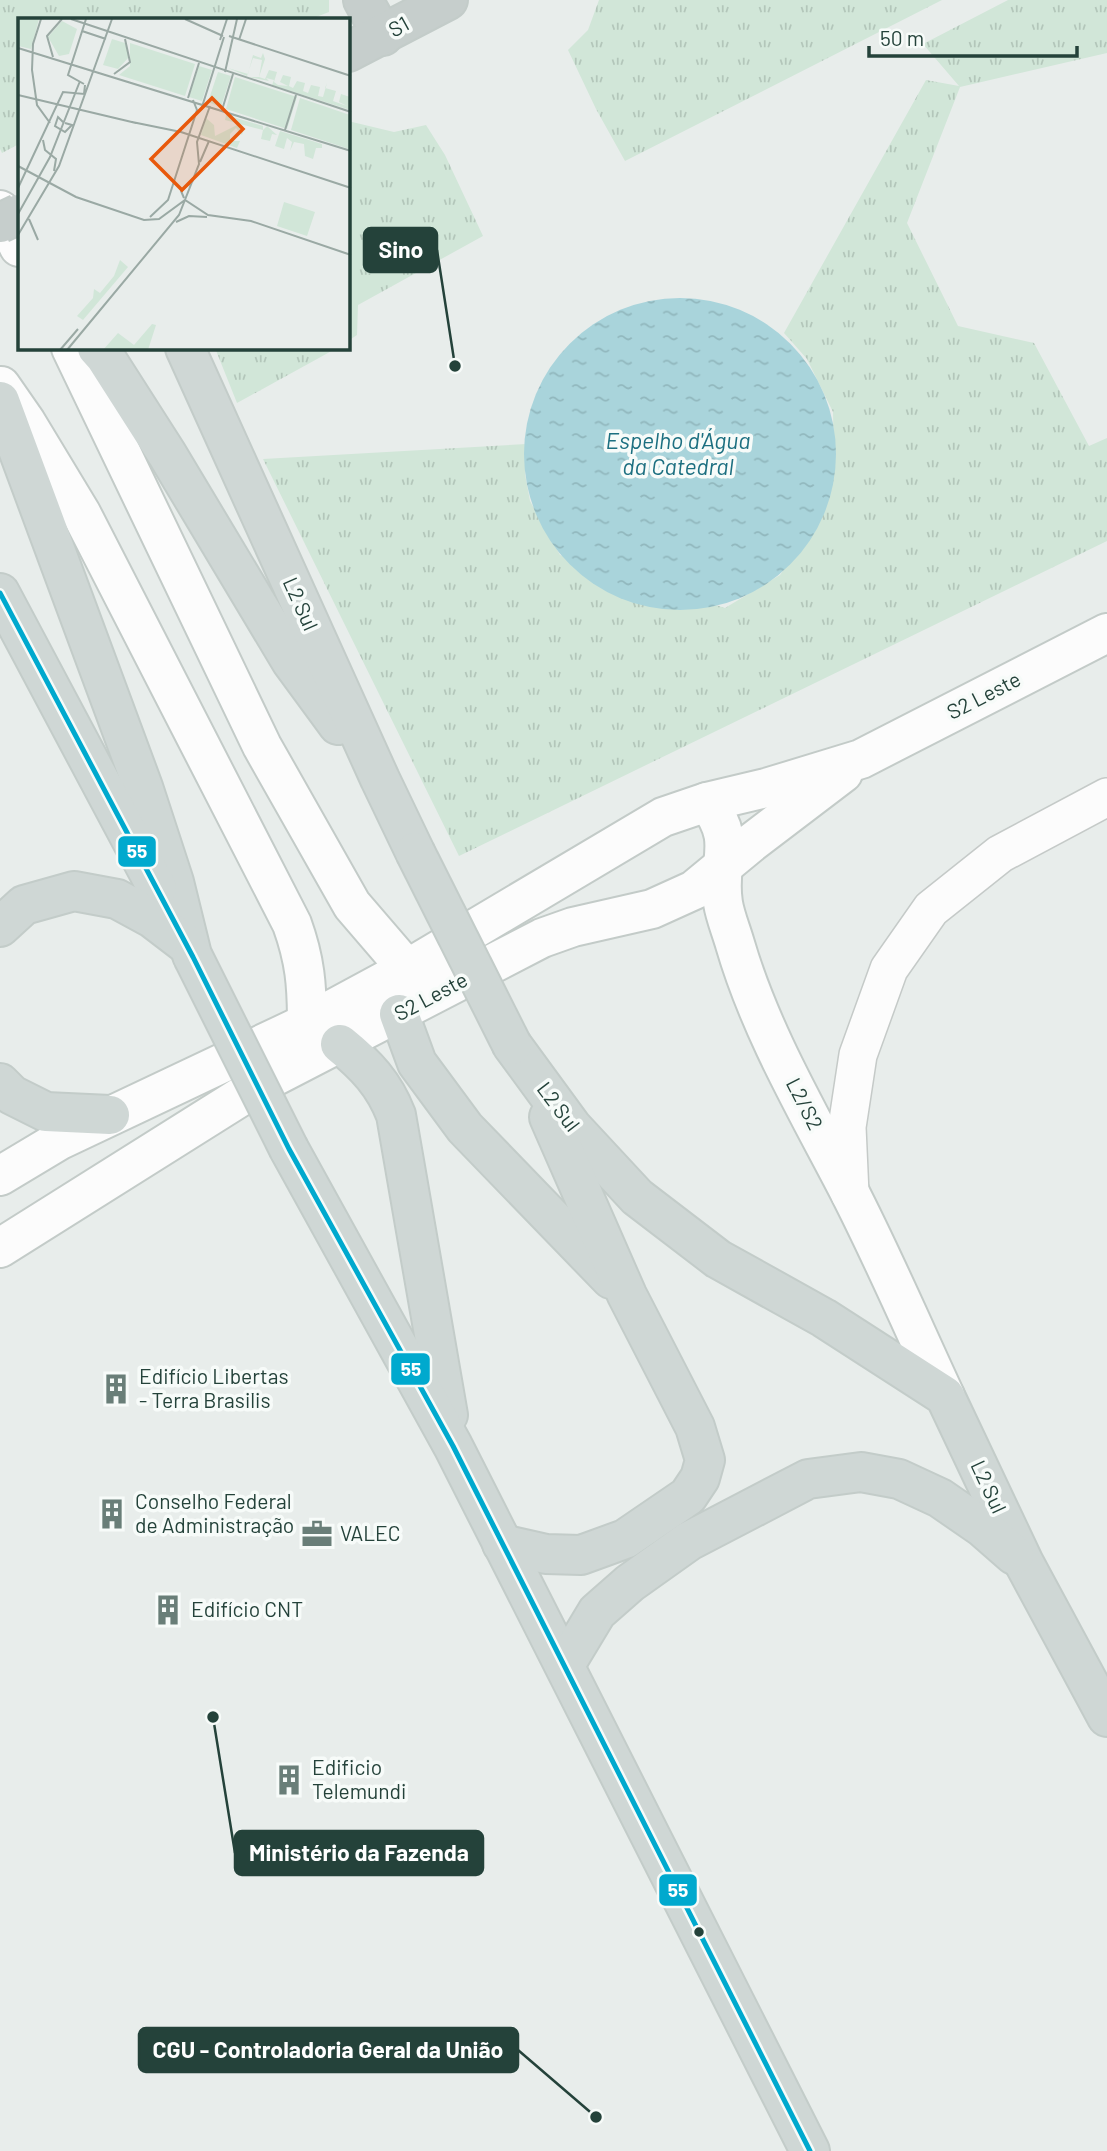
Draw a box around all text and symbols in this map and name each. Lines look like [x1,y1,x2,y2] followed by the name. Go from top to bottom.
[384,10,413,41] street label: S1
[869,14,1077,58] scale bar
[18,18,350,350] inset map
[880,25,924,50] text: 50 m
[364,228,437,272] callout: Sino
[379,235,423,263] text: Sino
[606,426,750,480] water label: Espelho d'Água da Catedral
[279,573,324,634] street label: L2 Sul
[942,666,1024,724] street label: S2 Leste
[117,835,157,868] line badge: 55
[127,839,147,862] text: 55
[389,966,471,1025] street label: S2 Leste
[782,1073,829,1134] street label: L2/S2
[532,1076,586,1136] street label: L2 Sul
[390,1352,431,1386] line badge: 55
[401,1357,421,1380] text: 55
[139,1363,289,1412] place label: Edifício Libertas - Terra Brasilis
[99,1372,133,1406] building icon: Edifício Libertas - Terra Brasilis
[966,1456,1012,1517] street label: L2 Sul
[135,1488,294,1537] place label: Conselho Federal de Administração
[95,1497,129,1531] building icon: Conselho Federal de Administração
[300,1517,334,1551] office icon: VALEC
[340,1520,401,1545] place label: VALEC
[151,1593,185,1627] building icon: Edifício CNT
[191,1596,303,1621] place label: Edifício CNT
[312,1754,406,1803] place label: Edificio Telemundi
[272,1763,306,1797] building icon: Edificio Telemundi
[235,1831,483,1875] callout: Ministério da Fazenda
[249,1838,469,1866] text: Ministério da Fazenda
[658,1873,698,1907] line badge: 55
[668,1878,688,1901] text: 55
[692,1925,706,1939] unlabelled marker
[139,2028,518,2072] callout: CGU - Controladoria Geral da União
[153,2035,503,2063] text: CGU - Controladoria Geral da União

